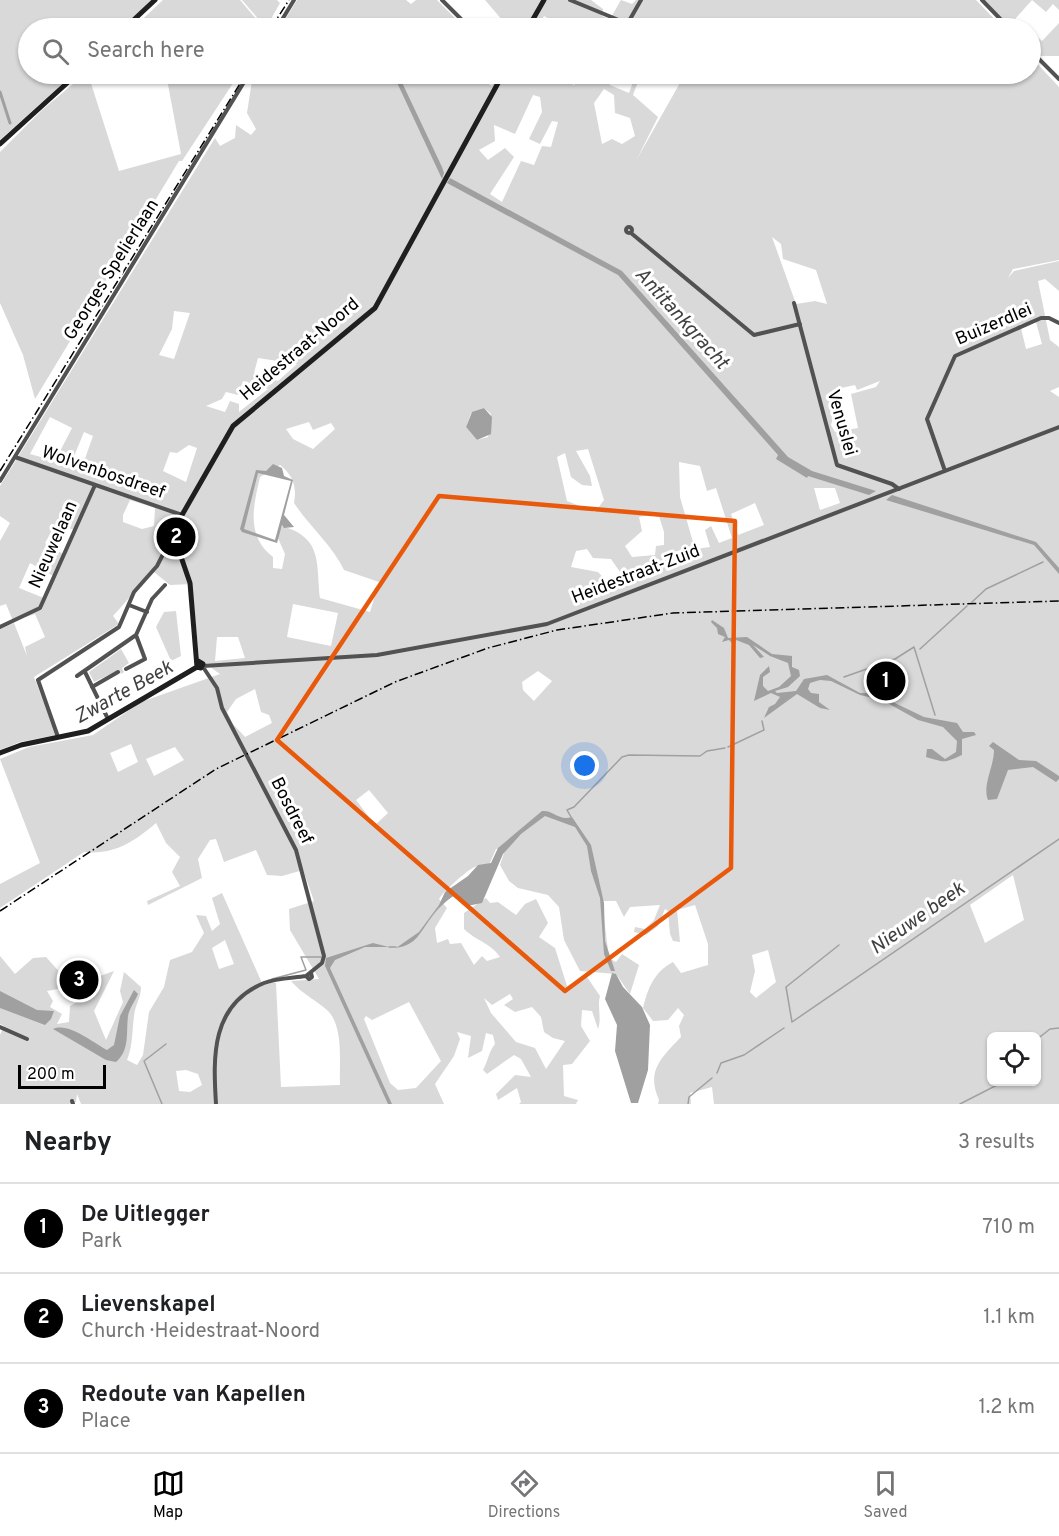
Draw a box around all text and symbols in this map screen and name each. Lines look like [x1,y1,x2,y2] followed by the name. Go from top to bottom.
[18,18,1041,84] search box
[39,35,72,68] icon: search
[87,38,205,65] text: Search here
[59,195,165,345] street label: Georges Spelierlaan
[628,263,734,376] water label: Antitankgracht
[236,293,364,407] street label: Heidestraat-Noord
[952,299,1036,351] street label: Buizerdlei
[821,387,861,459] street label: Venuslei
[38,441,168,505] street label: Wolvenbosdreef
[24,498,84,592] street label: Nieuwelaan
[156,514,195,560] pin: 2
[568,540,704,610] street label: Heidestraat-Zuid
[70,655,179,731] water label: Zwarte Beek
[866,658,906,704] pin: 1
[570,751,599,780] your location
[264,774,318,848] street label: Bosdreef
[865,876,971,961] water label: Nieuwe beek
[60,958,98,1002] pin: 3
[987,1032,1041,1086] map controls
[987,1032,1041,1086] button: locate
[18,1062,106,1090] scale bar
[27,1065,75,1085] text: 200 m
[24,1127,112,1160] text: Nearby
[958,1130,1035,1156] text: 3 results
[81,1202,210,1229] text: De Uitlegger
[40,1215,48,1241] text: 1
[982,1215,1035,1241] text: 710 m
[81,1229,122,1255] text: Park
[81,1292,216,1319] text: Lievenskapel
[37,1305,50,1331] text: 2
[983,1305,1035,1331] text: 1.1 km
[81,1319,320,1345] text: Church · Heidestraat-Noord
[81,1382,306,1409] text: Redoute van Kapellen
[38,1395,50,1421] text: 3
[979,1395,1035,1421] text: 1.2 km
[81,1409,131,1435] text: Place
[152,1467,185,1523] tab: Map
[488,1467,560,1523] tab: Directions
[863,1467,907,1523] tab: Saved

